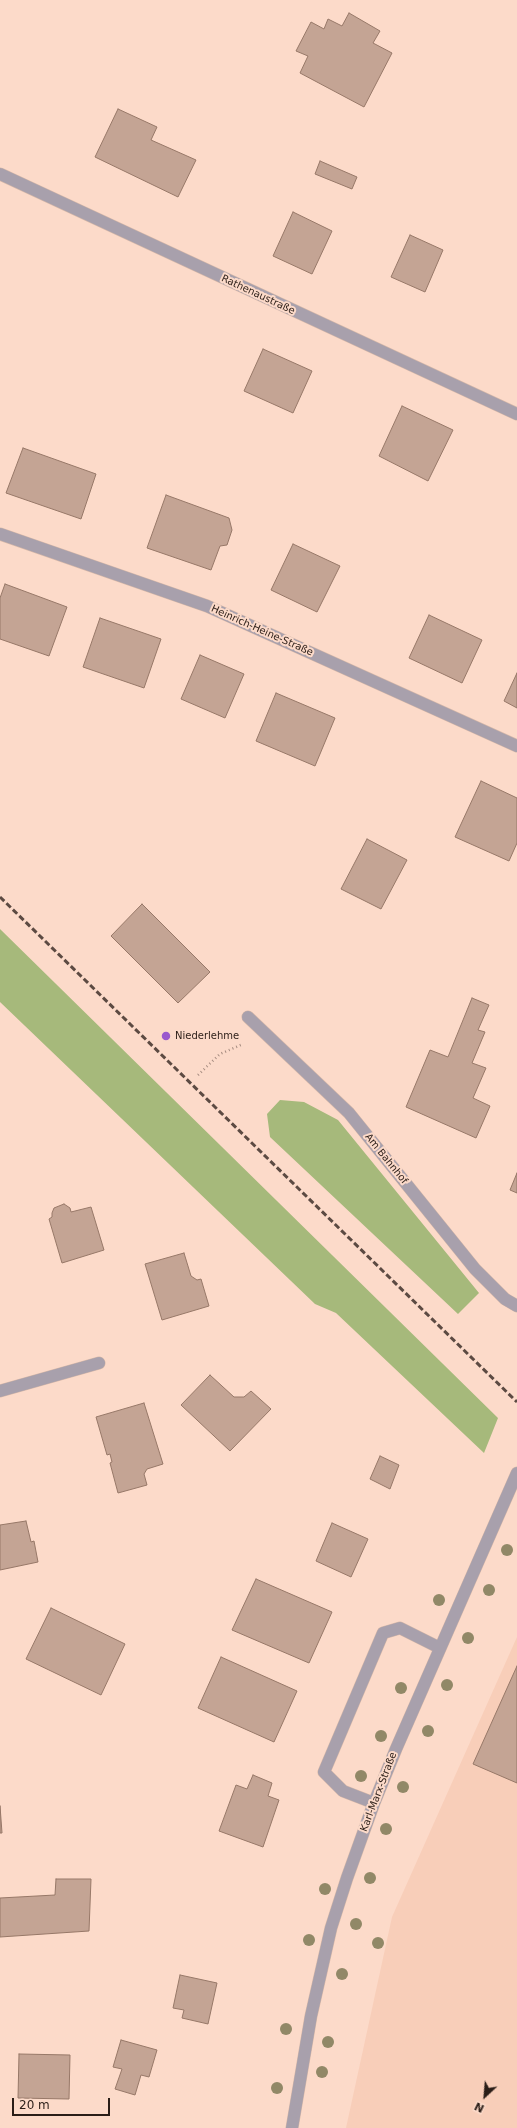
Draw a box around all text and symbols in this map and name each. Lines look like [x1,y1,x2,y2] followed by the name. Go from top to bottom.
[219,273,297,317] street label: Rathenaustraße
[209,603,315,659] street label: Heinrich-Heine-Straße
[160,1030,172,1042] marker: Niederlehme
[175,1030,239,1042] place label: Niederlehme
[362,1131,410,1187] street label: Am Bahnhof
[358,1751,400,1833] street label: Karl-Marx-Straße
[465,2076,505,2116] north arrow
[14,2090,112,2116] scale bar
[19,2098,50,2112] text: 20 m
[473,2099,487,2115] text: N

